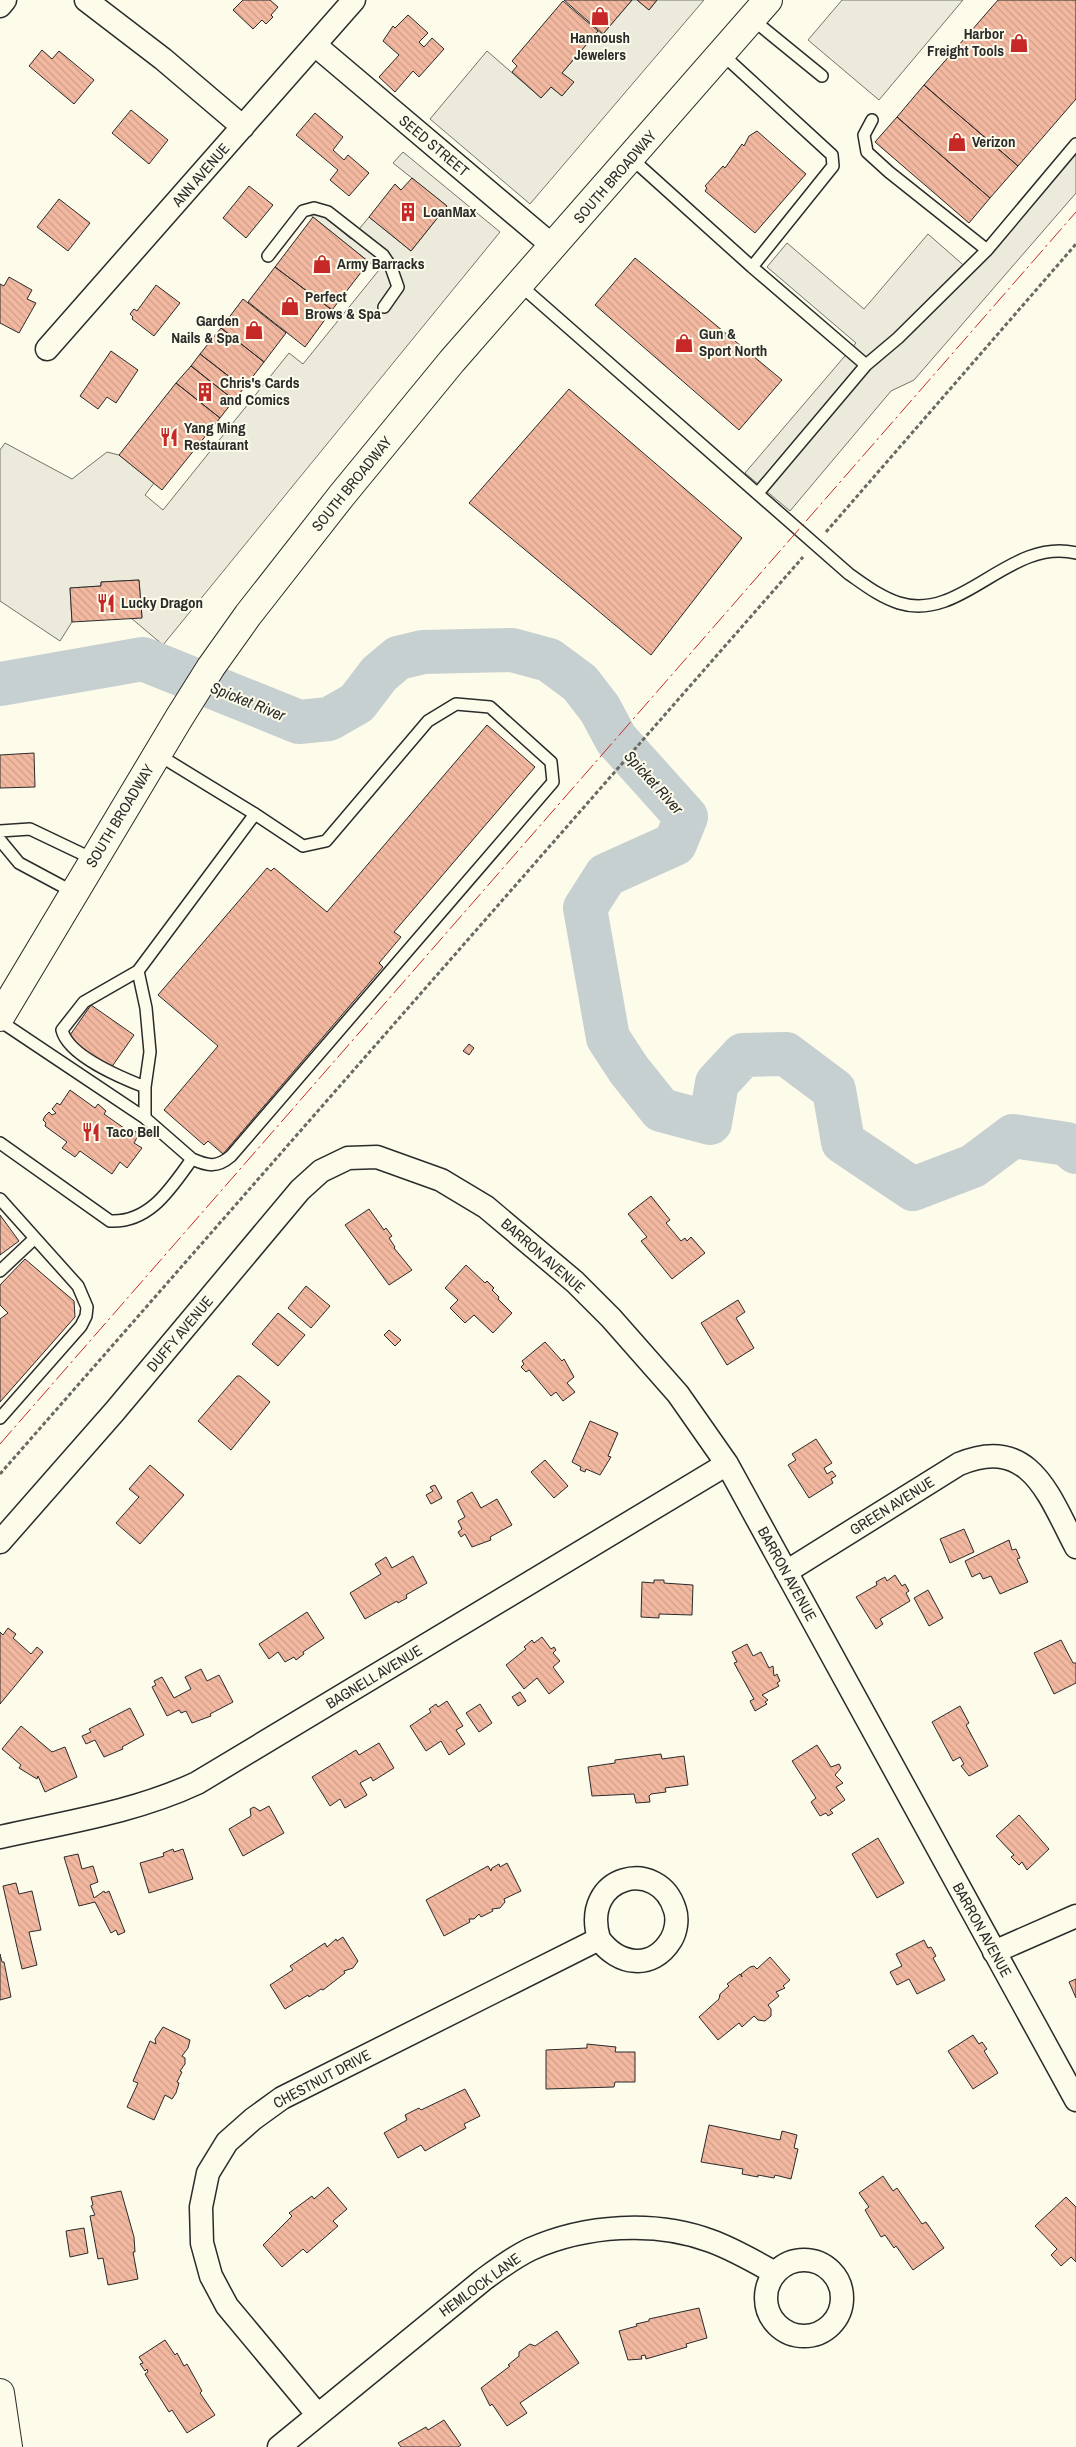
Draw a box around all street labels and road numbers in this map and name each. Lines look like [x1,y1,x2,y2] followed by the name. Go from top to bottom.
[395,110,474,181] street label: SEED STREET
[568,125,661,228] street label: SOUTH BROADWAY
[166,138,234,212] street label: ANN AVENUE
[307,431,397,536] street label: SOUTH BROADWAY
[80,760,159,871] street label: SOUTH BROADWAY
[497,1213,590,1298] street label: BARRON AVENUE
[142,1291,218,1376] street label: DUFFY AVENUE
[845,1471,938,1540] street label: GREEN AVENUE
[753,1523,822,1625] street label: BARRON AVENUE
[322,1640,426,1714] street label: BAGNELL AVENUE
[948,1879,1017,1981] street label: BARRON AVENUE
[269,2044,374,2113] street label: CHESTNUT DRIVE
[435,2248,525,2321] street label: HEMLOCK LANE

